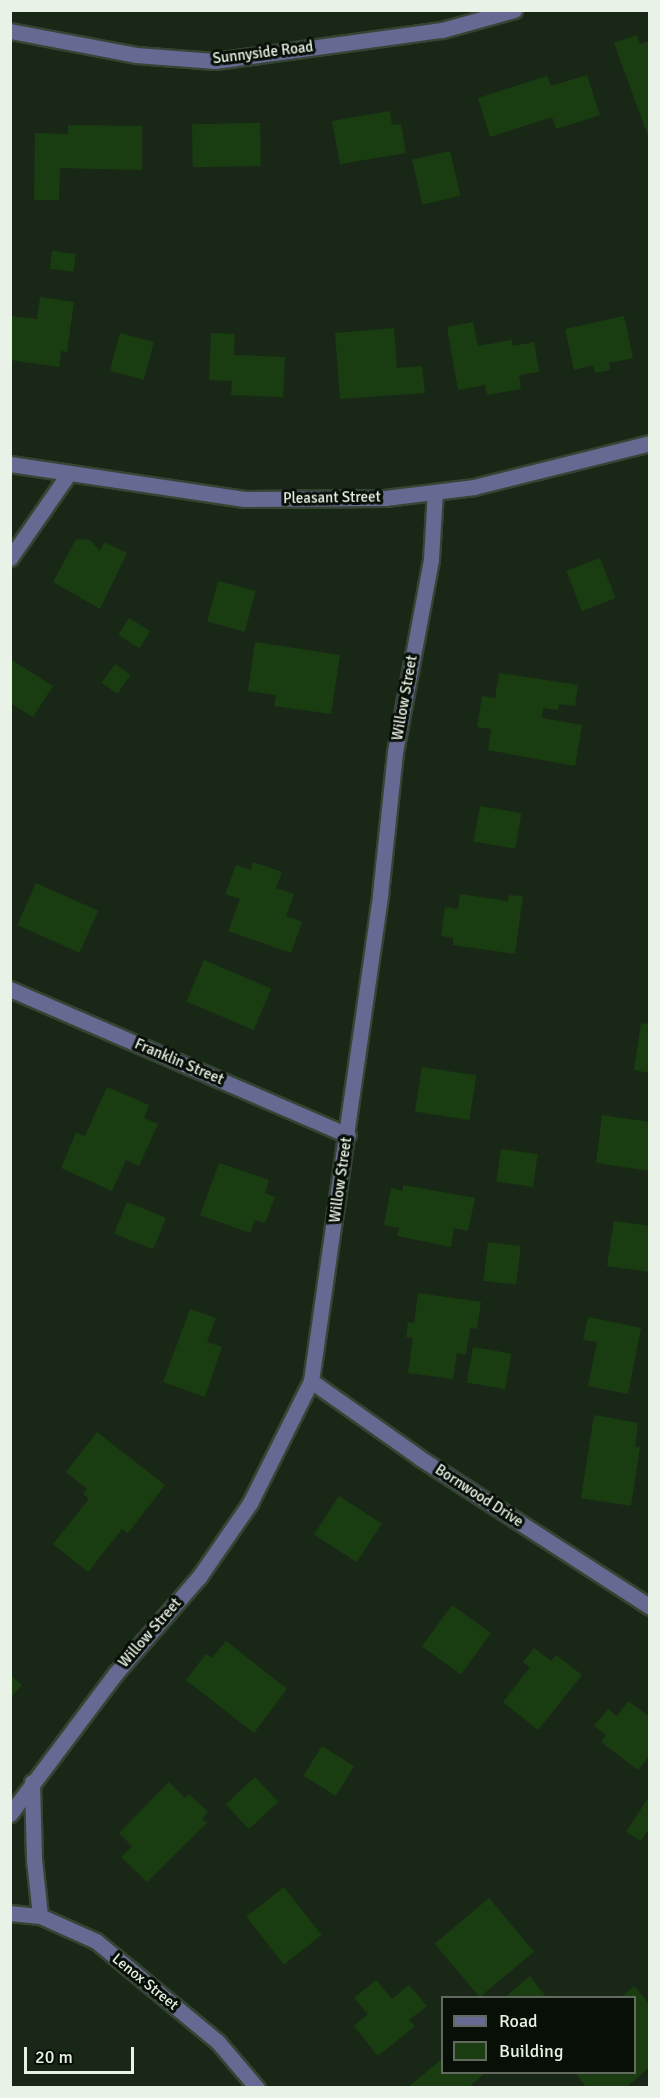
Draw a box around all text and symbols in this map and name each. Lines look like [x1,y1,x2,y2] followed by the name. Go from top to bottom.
[212,38,314,68] street label: Sunnyside Road
[283,488,381,508] street label: Pleasant Street
[389,654,421,742] street label: Willow Street
[132,1035,226,1089] street label: Franklin Street
[326,1136,356,1224] street label: Willow Street
[432,1461,526,1531] street label: Bornwood Drive
[115,1595,185,1671] street label: Willow Street
[108,1950,182,2014] street label: Lenox Street
[441,1996,636,2074] legend
[499,2010,538,2032] text: Road
[27,2035,136,2073] scale bar
[499,2040,563,2062] text: Building
[35,2046,73,2068] text: 20 m

